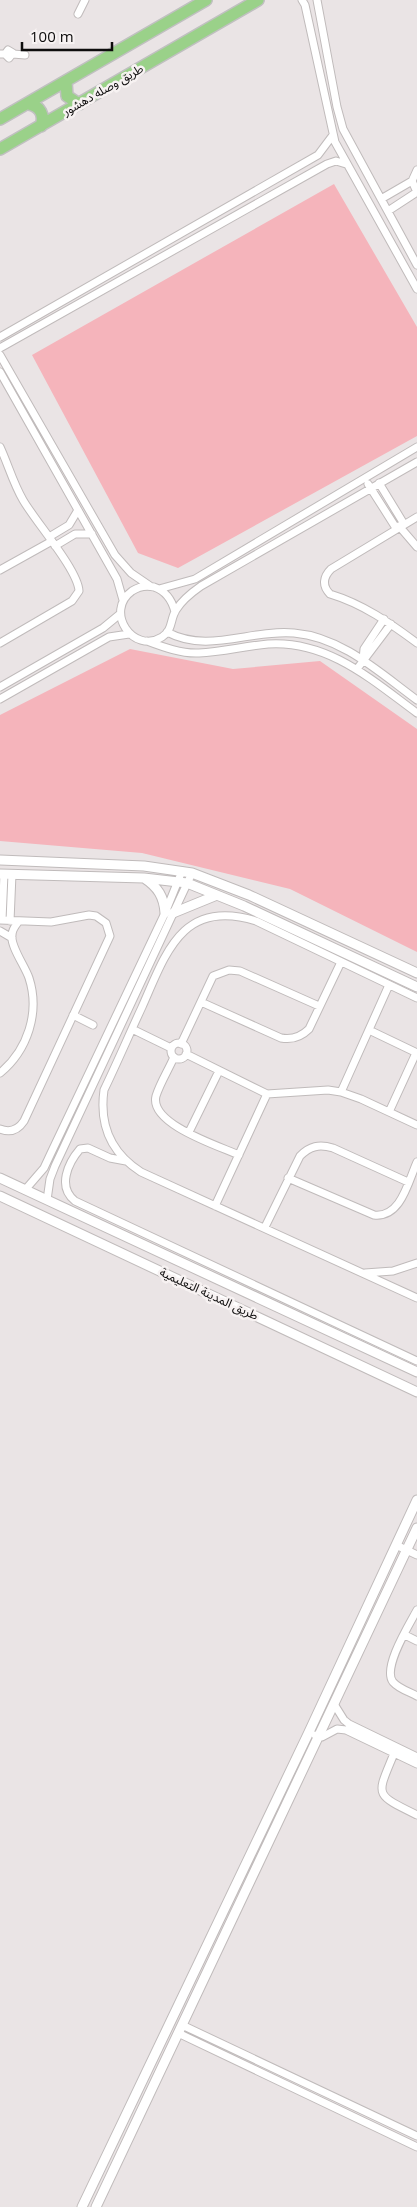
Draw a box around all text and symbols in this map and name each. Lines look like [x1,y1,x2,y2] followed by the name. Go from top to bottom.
[22,20,112,52] scale bar
[30,26,74,46] text: 100 m
[58,60,146,120] street label: طريق وصله دهشور
[157,1263,261,1324] street label: طريق المدينة التعليمية

